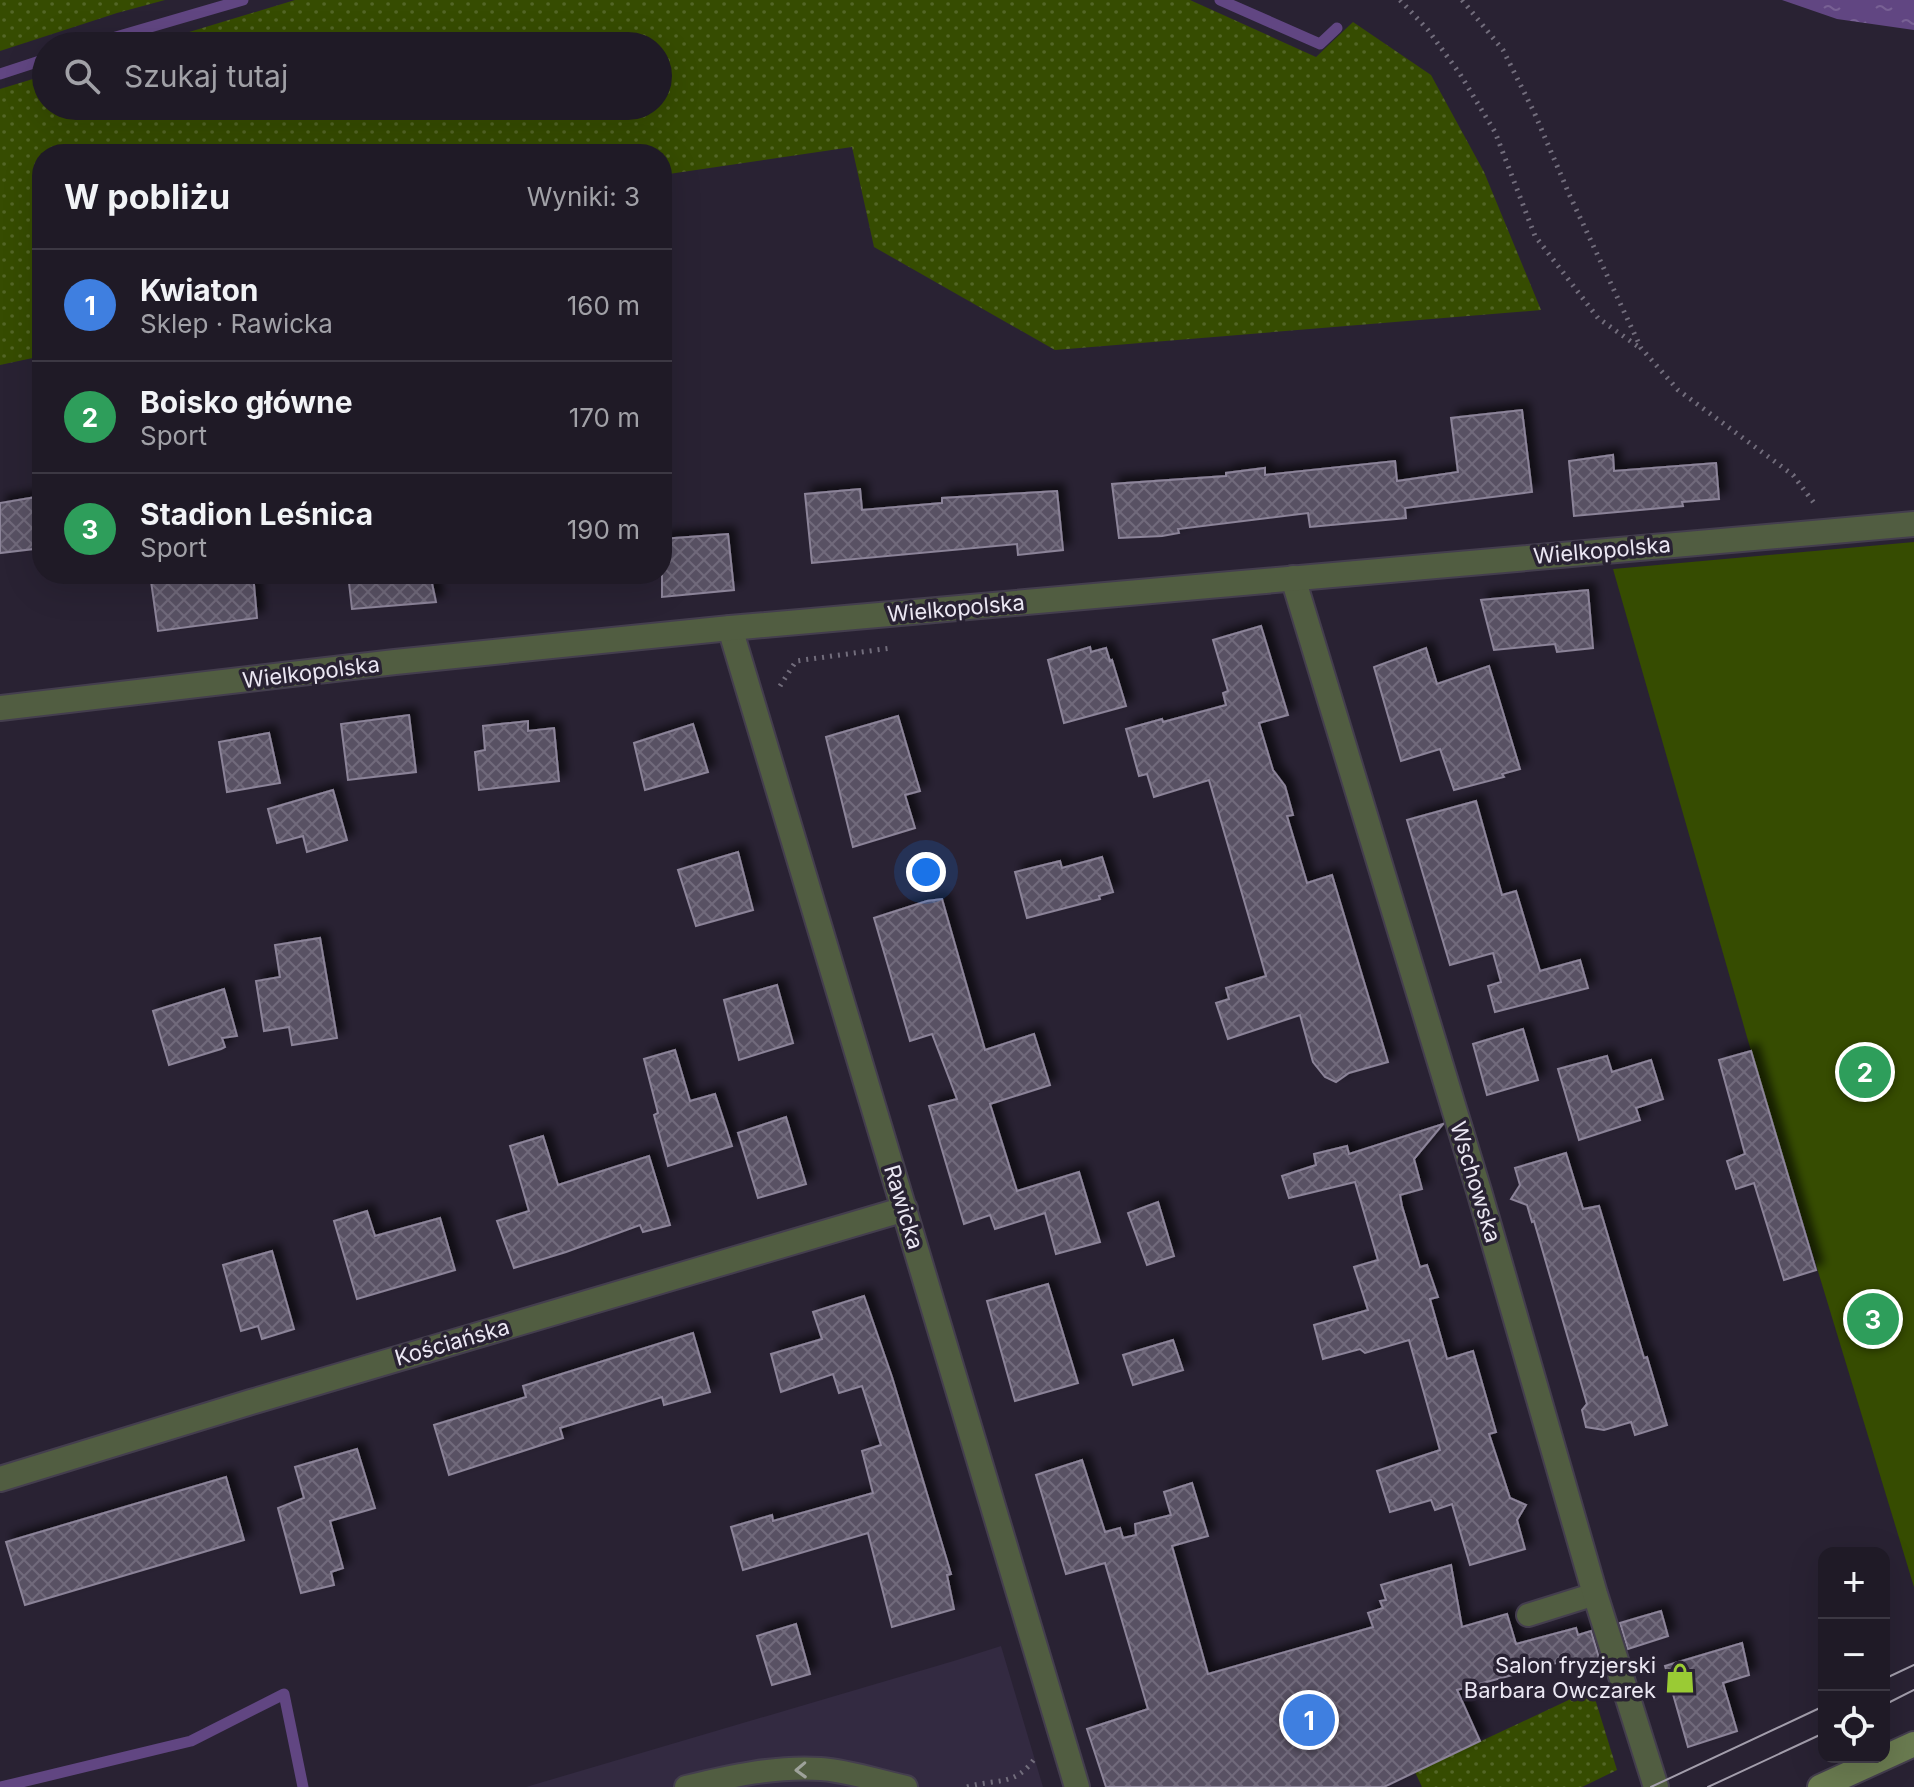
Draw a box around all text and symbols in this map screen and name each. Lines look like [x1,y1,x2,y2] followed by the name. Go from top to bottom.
[32,32,672,120] search box
[60,54,104,98] icon: search
[124,58,288,94] text: Szukaj tutaj
[64,176,230,217] text: W pobliżu
[527,181,640,212] text: Wyniki: 3
[140,272,259,308] text: Kwiaton
[84,290,96,321] text: 1
[567,290,640,321] text: 160 m
[140,308,333,339] text: Sklep · Rawicka
[140,384,353,420] text: Boisko główne
[82,402,98,433] text: 2
[569,402,640,433] text: 170 m
[140,420,207,451] text: Sport
[140,496,373,532] text: Stadion Leśnica
[82,514,98,545] text: 3
[567,514,640,545] text: 190 m
[1532,531,1672,569] street label: Wielkopolska
[140,532,207,563] text: Sport
[886,589,1026,627] street label: Wielkopolska
[241,651,381,693] street label: Wielkopolska
[906,852,946,892] your location
[1839,1042,1891,1102] pin: 2
[1445,1118,1507,1246] street label: Wschowska
[879,1162,929,1252] street label: Rawicka
[1847,1289,1899,1349] pin: 3
[392,1313,512,1371] street label: Kościańska
[1818,1547,1890,1763] map controls
[1818,1547,1890,1619] button: +
[1818,1619,1890,1691] button: −
[1464,1652,1656,1703] place label: Salon fryzjerski Barbara Owczarek
[1663,1661,1697,1695] shop icon: Salon fryzjerski Barbara Owczarek
[1283,1690,1335,1750] pin: 1
[1818,1691,1890,1763] button: locate
[794,1761,807,1779] one-way arrow

